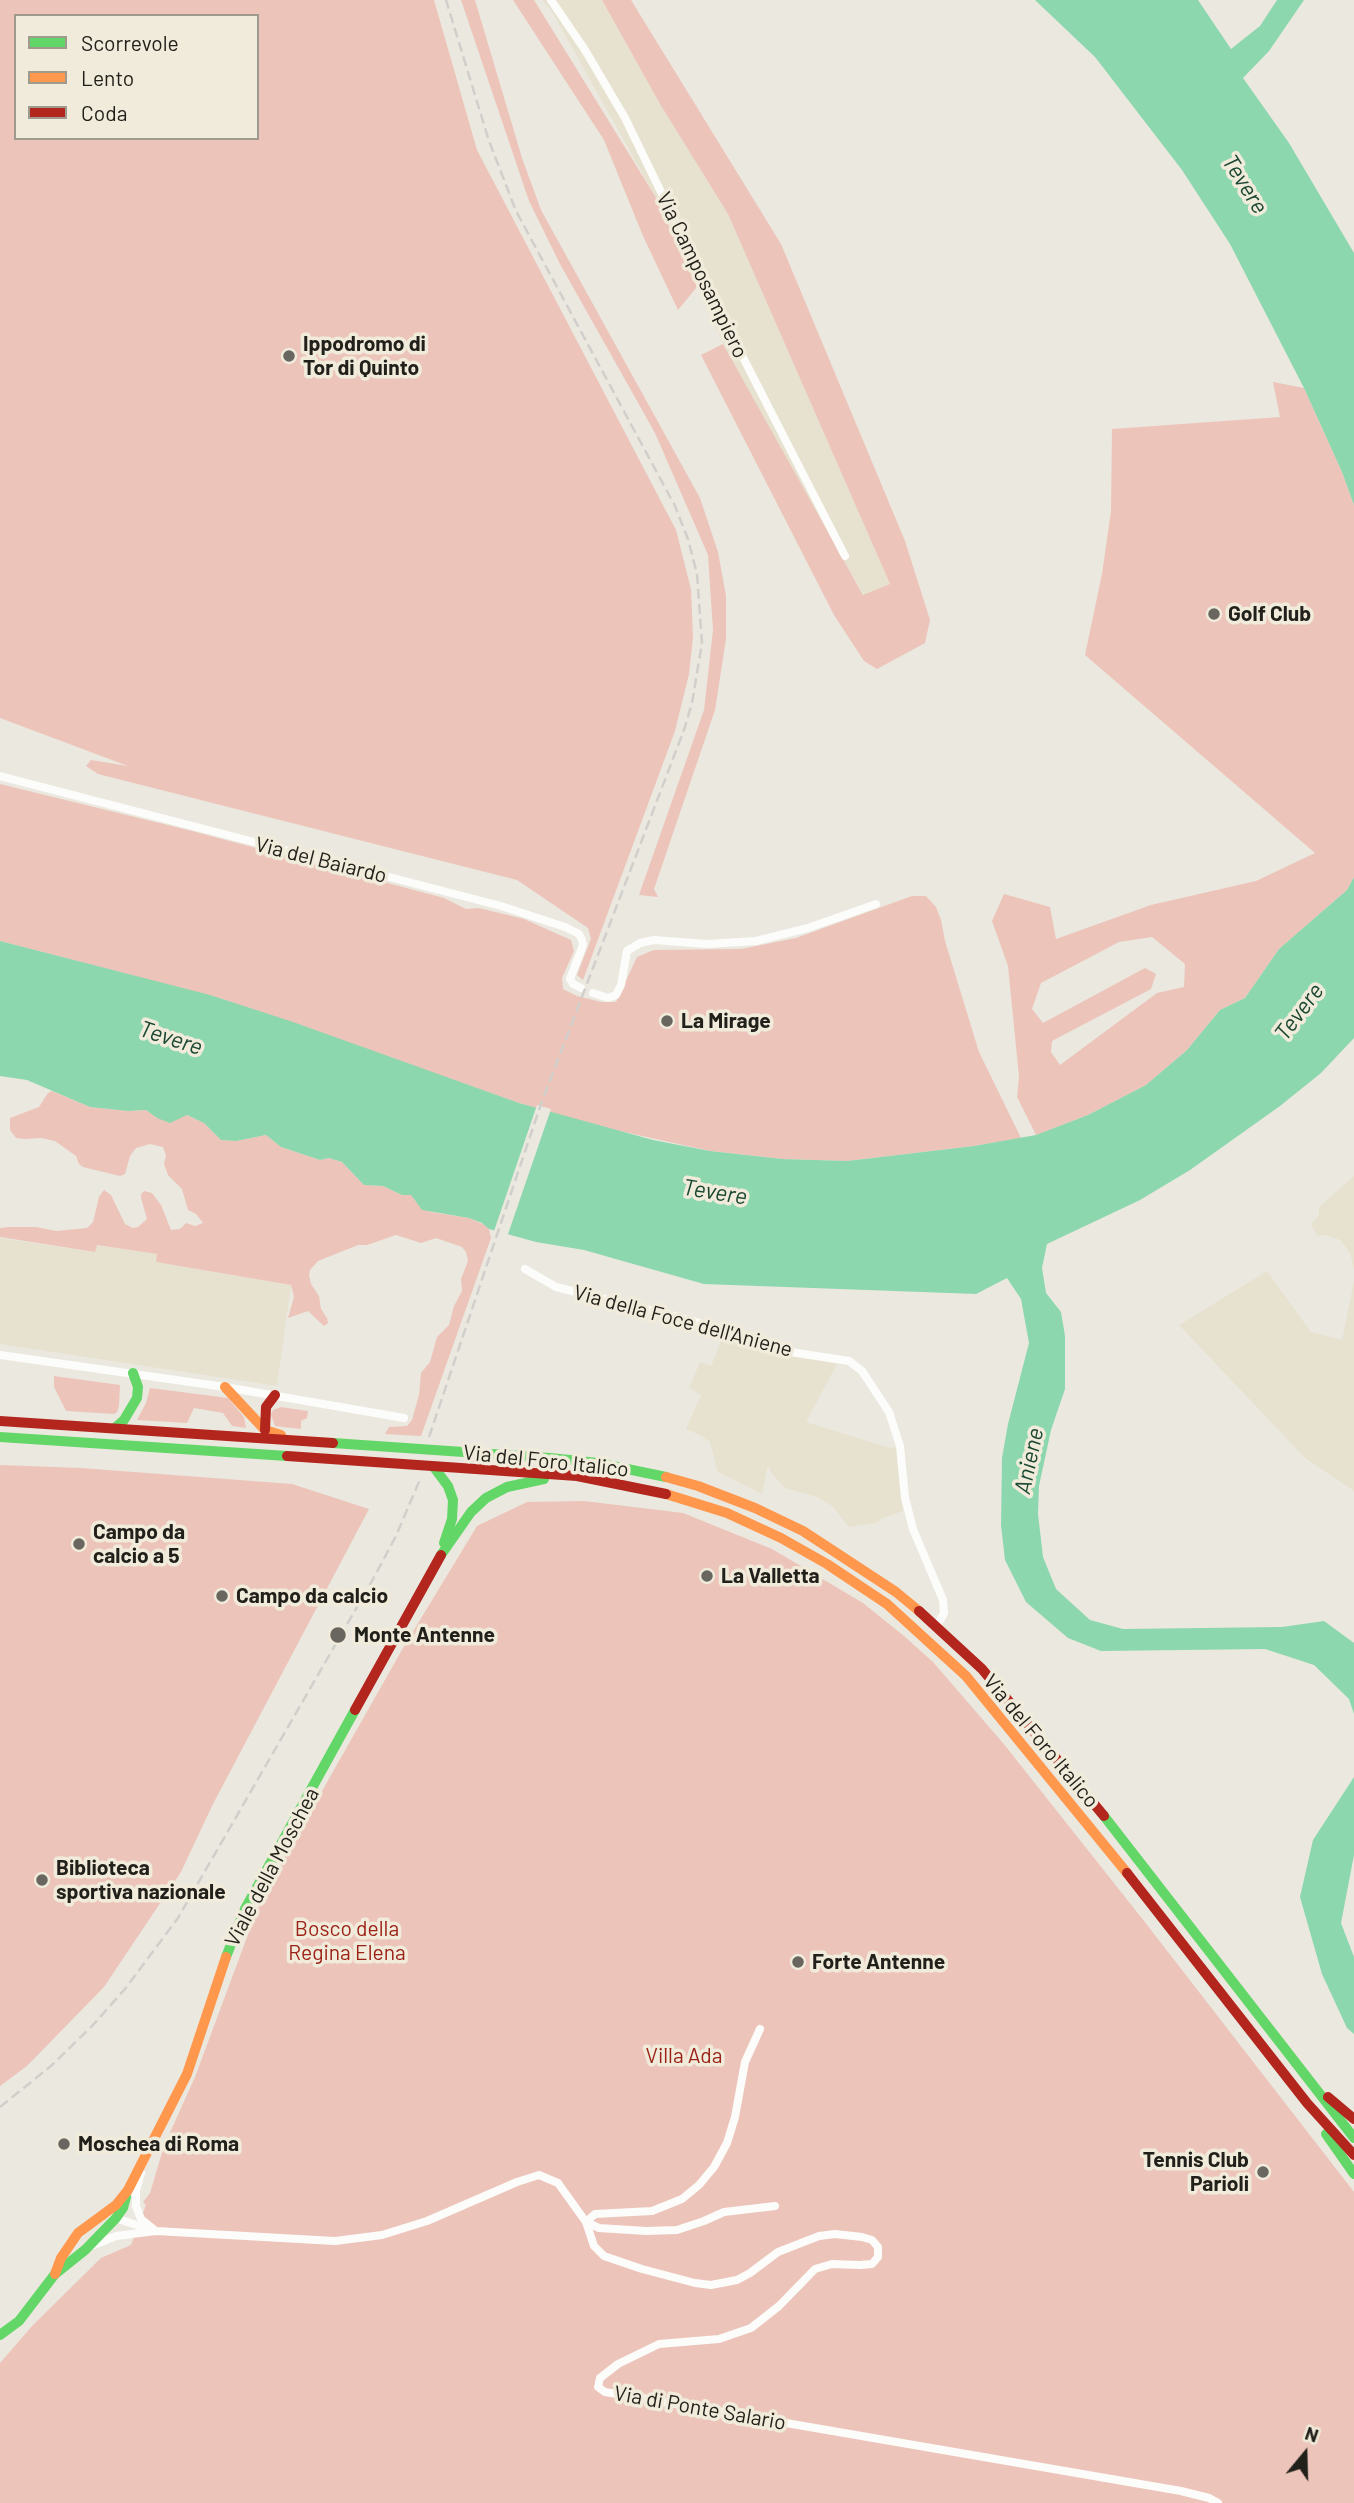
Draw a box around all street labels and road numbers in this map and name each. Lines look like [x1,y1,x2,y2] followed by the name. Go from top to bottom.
[651,188,753,362] street label: Via Camposampiero
[253,831,389,889] street label: Via del Baiardo
[571,1280,795,1362] street label: Via della Foce dell'Aniene
[462,1440,630,1482] street label: Via del Foro Italico
[978,1669,1104,1813] street label: Via del Foro Italico
[219,1783,325,1951] street label: Viale della Moschea
[612,2380,788,2436] street label: Via di Ponte Salario

